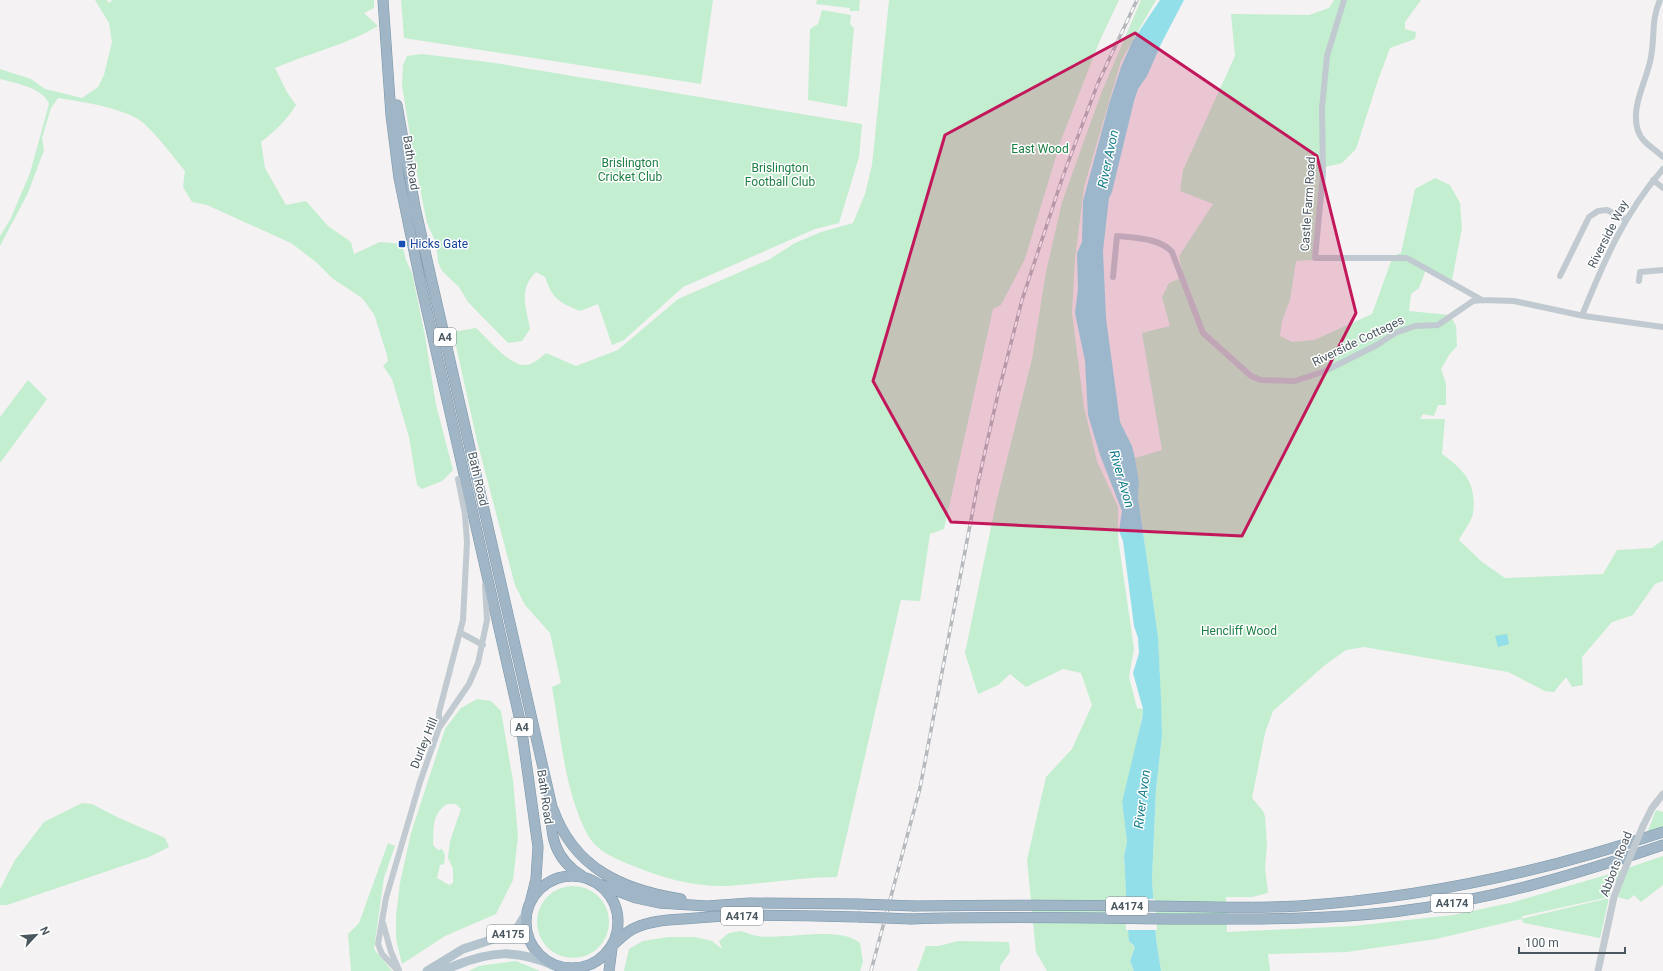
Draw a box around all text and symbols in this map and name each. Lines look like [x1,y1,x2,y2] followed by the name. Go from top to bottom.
[1095,129,1121,189] water label: River Avon
[400,135,422,191] street label: Bath Road
[1011,142,1069,156] park label: East Wood
[598,156,662,184] park label: Brislington Cricket Club
[1298,156,1318,252] street label: Castle Farm Road
[745,161,815,189] park label: Brislington Football Club
[1585,197,1631,270] street label: Riverside Way
[410,237,468,251] place label: Hicks Gate
[397,239,407,249] marker: Hicks Gate
[1310,313,1406,369] street label: Riverside Cottages
[434,328,456,346] road number: A4
[1107,449,1137,509] water label: River Avon
[465,451,491,507] street label: Bath Road
[1201,624,1277,638] park label: Hencliff Wood
[407,715,441,771] street label: Durley Hill
[511,718,533,736] road number: A4
[534,769,556,825] street label: Bath Road
[1131,769,1153,829] water label: River Avon
[1597,829,1635,899] street label: Abbots Road
[1431,894,1473,912] road number: A4174
[1106,897,1148,915] road number: A4174
[721,907,763,925] road number: A4174
[16,915,56,955] north arrow
[37,924,52,937] text: N
[487,925,529,943] road number: A4175
[1519,929,1625,955] scale bar
[1525,936,1559,950] text: 100 m

